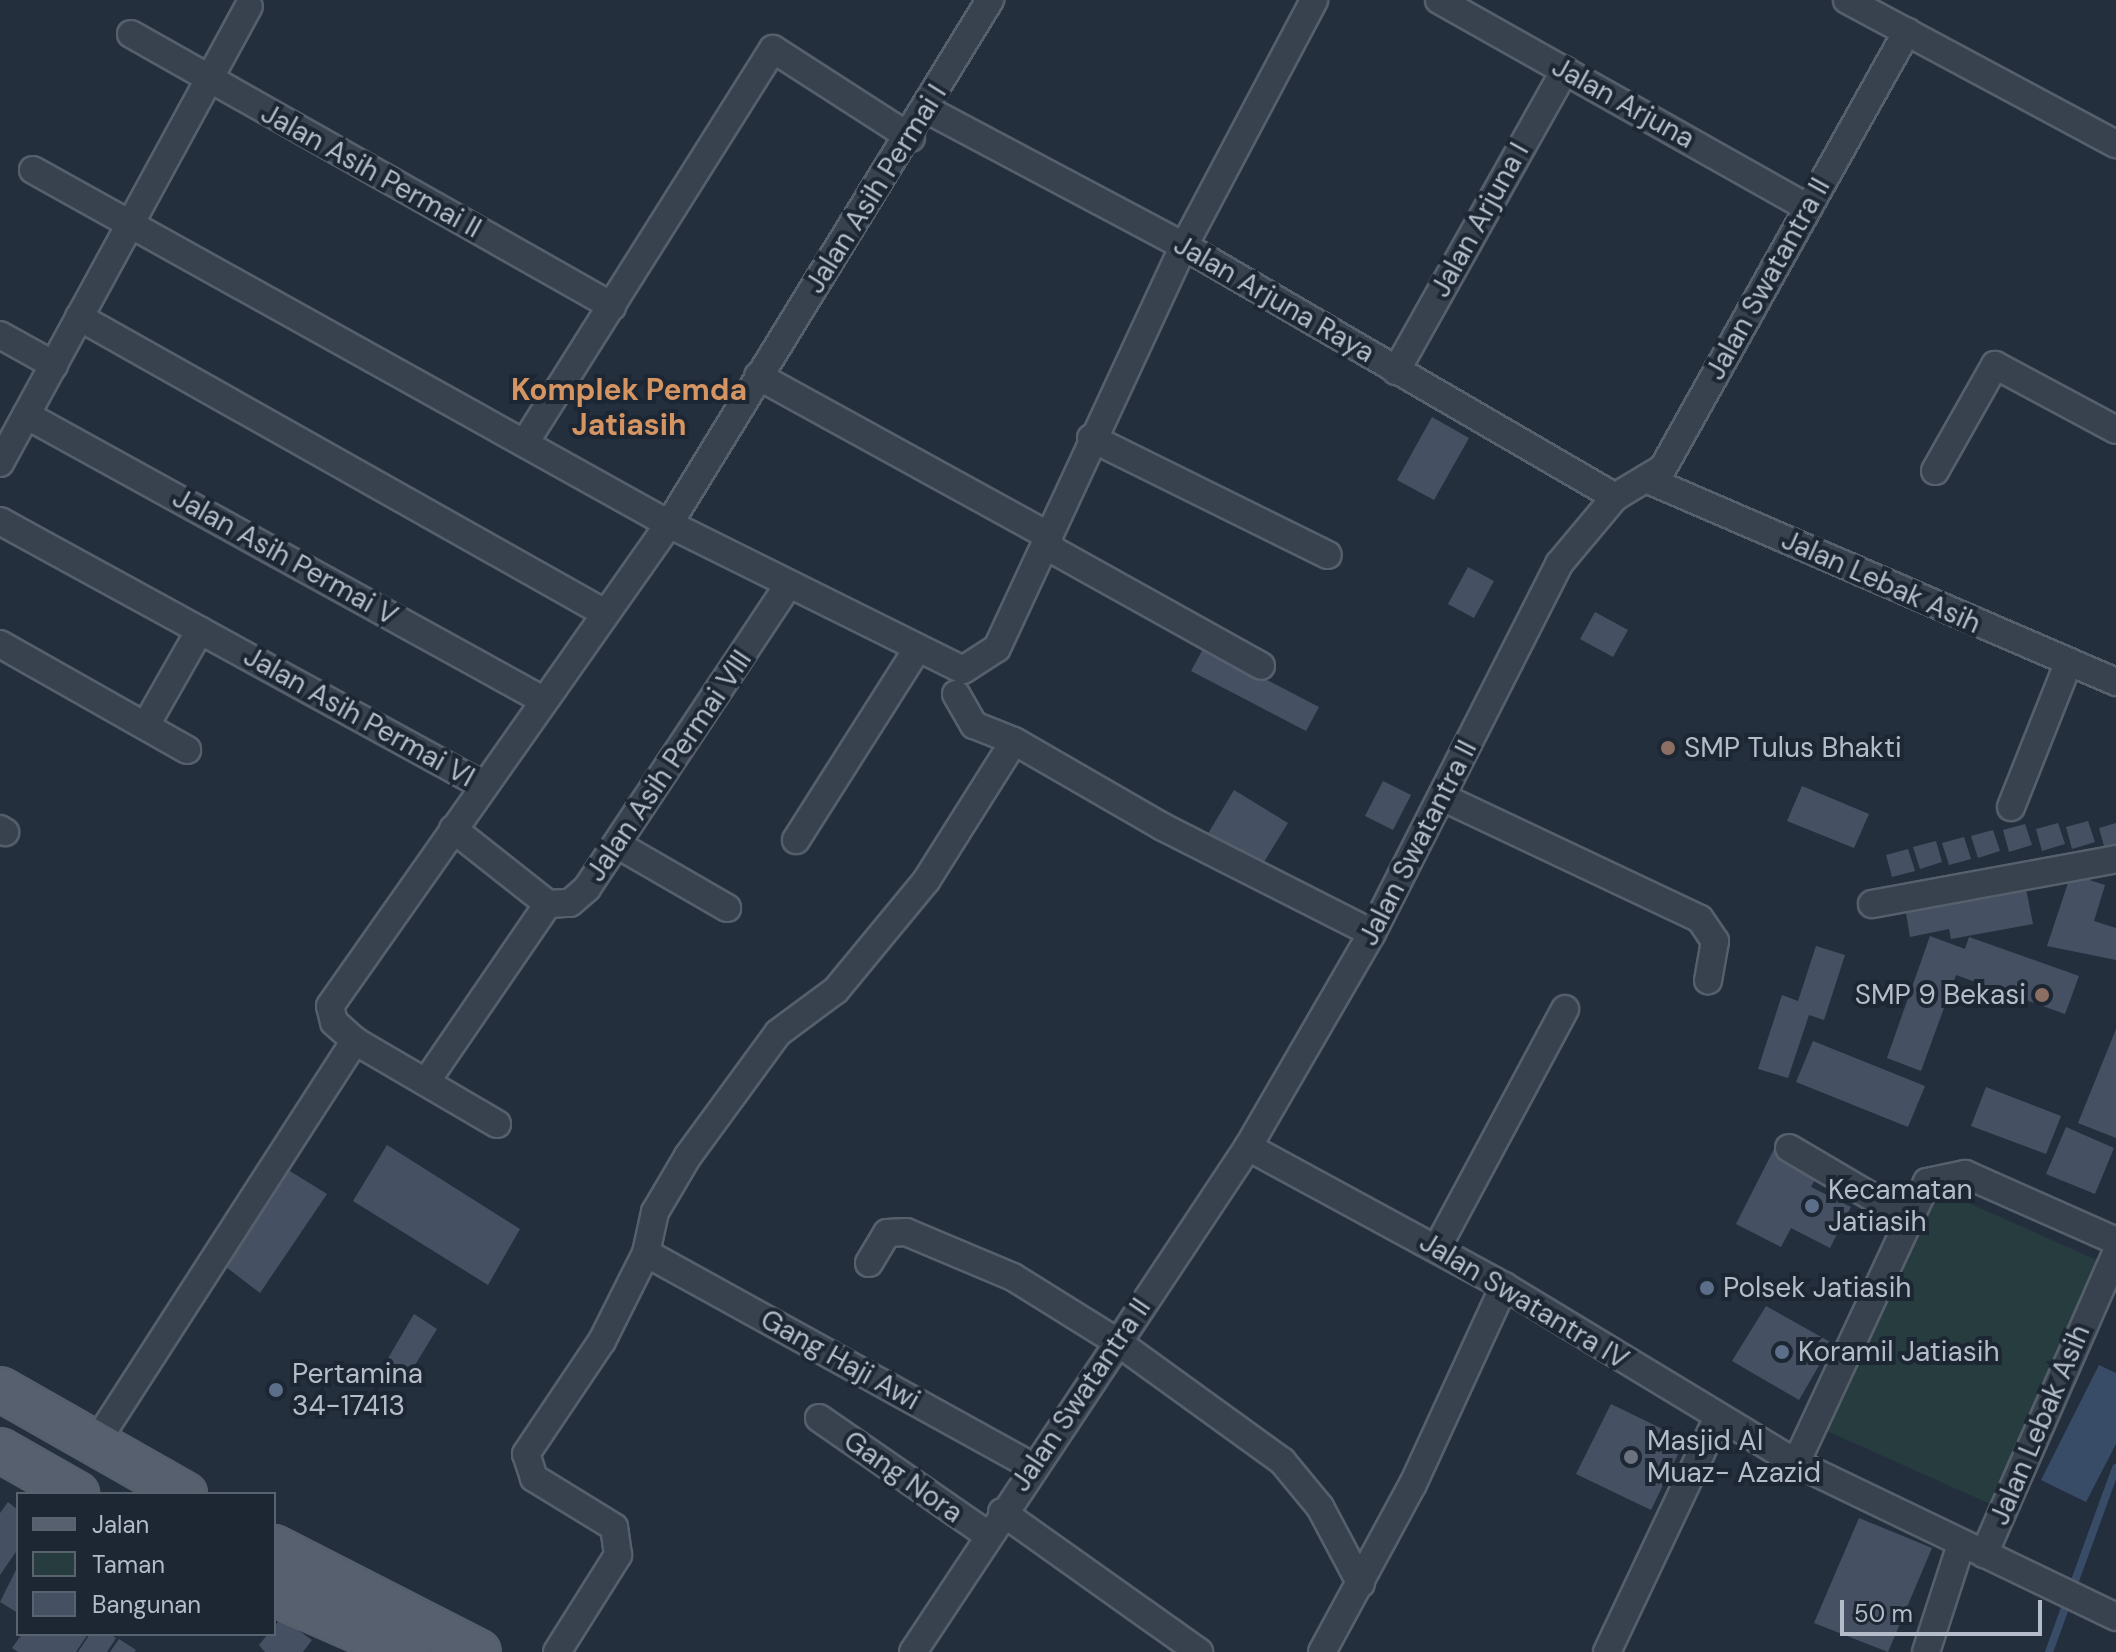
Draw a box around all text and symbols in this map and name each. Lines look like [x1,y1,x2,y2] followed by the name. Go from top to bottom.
[1546,50,1700,156] street label: Jalan Arjuna
[798,78,954,300] street label: Jalan Asih Permai I
[255,97,487,245] street label: Jalan Asih Permai II
[1424,137,1536,303] street label: Jalan Arjuna I
[1699,172,1837,386] street label: Jalan Swatantra II
[1168,228,1380,370] street label: Jalan Arjuna Raya
[511,372,747,442] district label: Komplek Pemda Jatiasih
[167,481,403,633] street label: Jalan Asih Permai V
[1776,523,1986,641] street label: Jalan Lebak Asih
[238,640,480,794] street label: Jalan Asih Permai VI
[579,644,759,888] street label: Jalan Asih Permai VIII
[1684,731,1902,765] place label: SMP Tulus Bhakti
[1352,735,1484,951] street label: Jalan Swatantra II
[1659,739,1677,757] marker: SMP Tulus Bhakti
[1855,978,2026,1012] place label: SMP 9 Bekasi
[2033,986,2051,1004] marker: SMP 9 Bekasi
[1828,1173,1973,1239] place label: Kecamatan Jatiasih
[1803,1197,1821,1215] marker: Kecamatan Jatiasih
[1413,1225,1635,1377] street label: Jalan Swatantra IV
[1723,1271,1911,1305] place label: Polsek Jatiasih
[1698,1279,1716,1297] marker: Polsek Jatiasih
[1004,1292,1158,1498] street label: Jalan Swatantra II
[755,1303,925,1417] street label: Gang Haji Awi
[1983,1320,2097,1530] street label: Jalan Lebak Asih
[1798,1335,2000,1369] place label: Koramil Jatiasih
[1773,1343,1791,1361] marker: Koramil Jatiasih
[292,1357,423,1423] place label: Pertamina 34-17413
[267,1381,285,1399] marker: Pertamina 34-17413
[837,1424,969,1530] street label: Gang Nora
[1647,1424,1821,1490] place label: Masjid Al Muaz- Azazid
[1622,1448,1640,1466] marker: Masjid Al Muaz- Azazid
[16,1492,276,1636] legend
[92,1509,149,1540] text: Jalan
[92,1549,165,1580] text: Taman
[1844,1584,2046,1634] scale bar
[92,1589,201,1620] text: Bangunan
[1854,1598,1913,1629] text: 50 m

